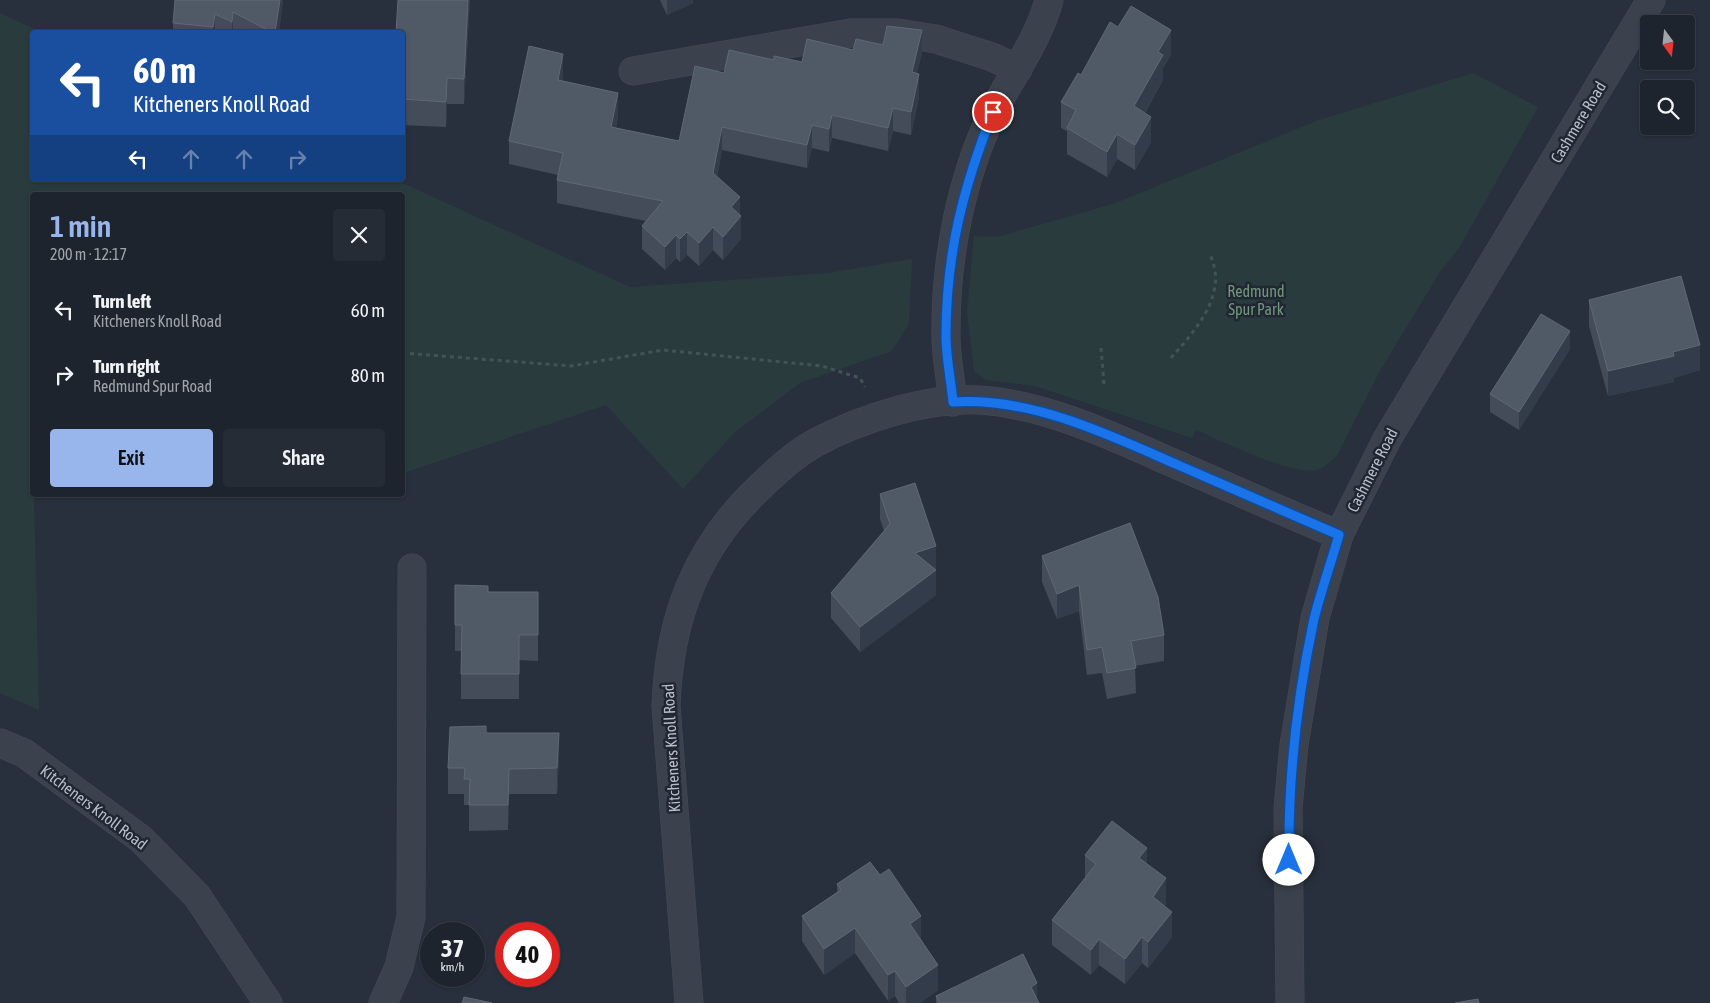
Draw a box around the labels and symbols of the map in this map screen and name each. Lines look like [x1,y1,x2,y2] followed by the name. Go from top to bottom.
[1640,15,1695,70] north arrow
[1547,78,1609,166] street label: Cashmere Road
[972,91,1014,133] pin
[1227,282,1285,319] park label: Redmund Spur Park
[1343,425,1401,515] street label: Cashmere Road
[659,683,683,813] street label: Kitcheners Knoll Road
[37,761,151,853] street label: Kitcheners Knoll Road
[1262,833,1314,885] position arrow
[495,922,560,987] speed limit sign: 40

